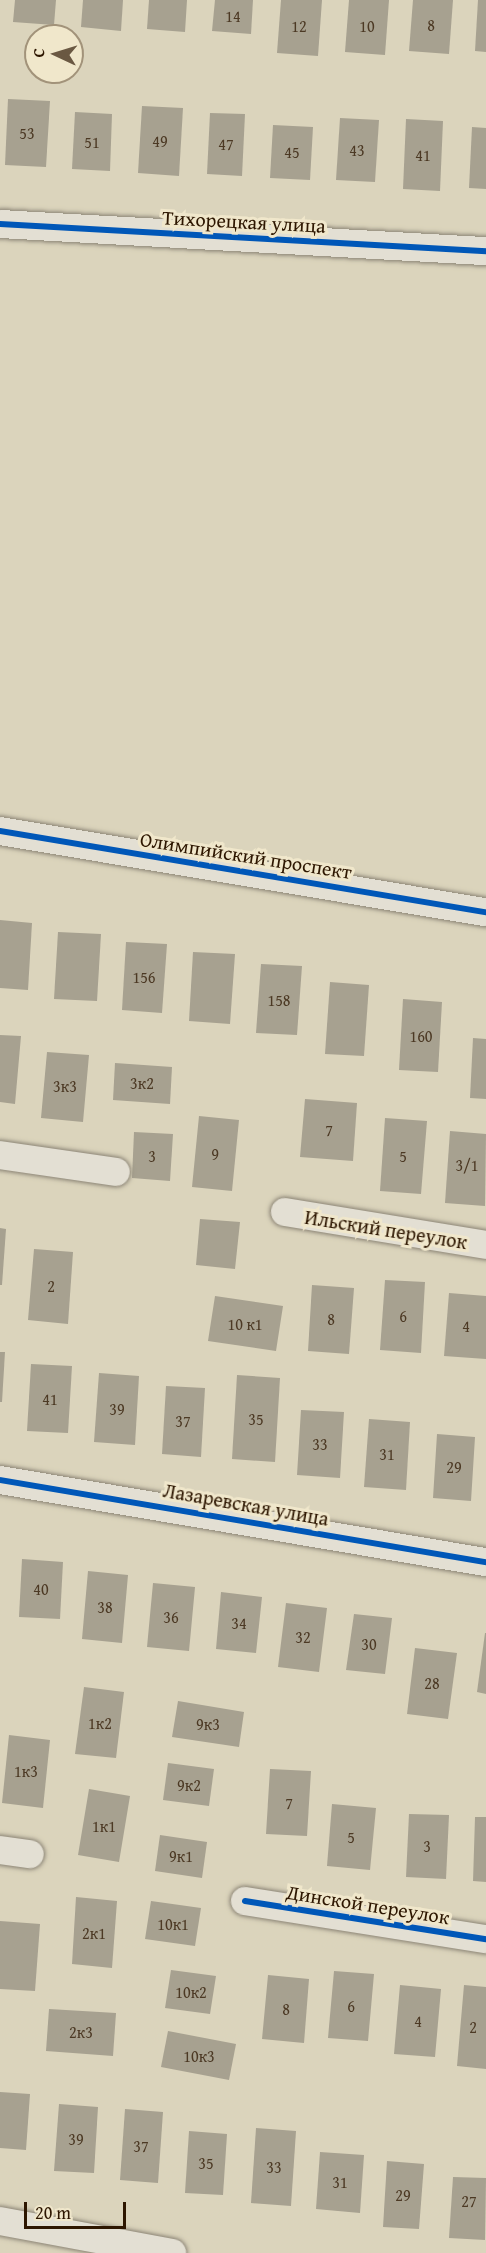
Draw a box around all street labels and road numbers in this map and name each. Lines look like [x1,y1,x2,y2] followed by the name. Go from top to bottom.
[162,205,326,237] street label: Тихорецкая улица
[139,826,353,884] street label: Олимпийский проспект
[303,1204,469,1254] street label: Ильский переулок
[161,1478,331,1530] street label: Лазаревская улица
[285,1879,451,1929] street label: Динской переулок

